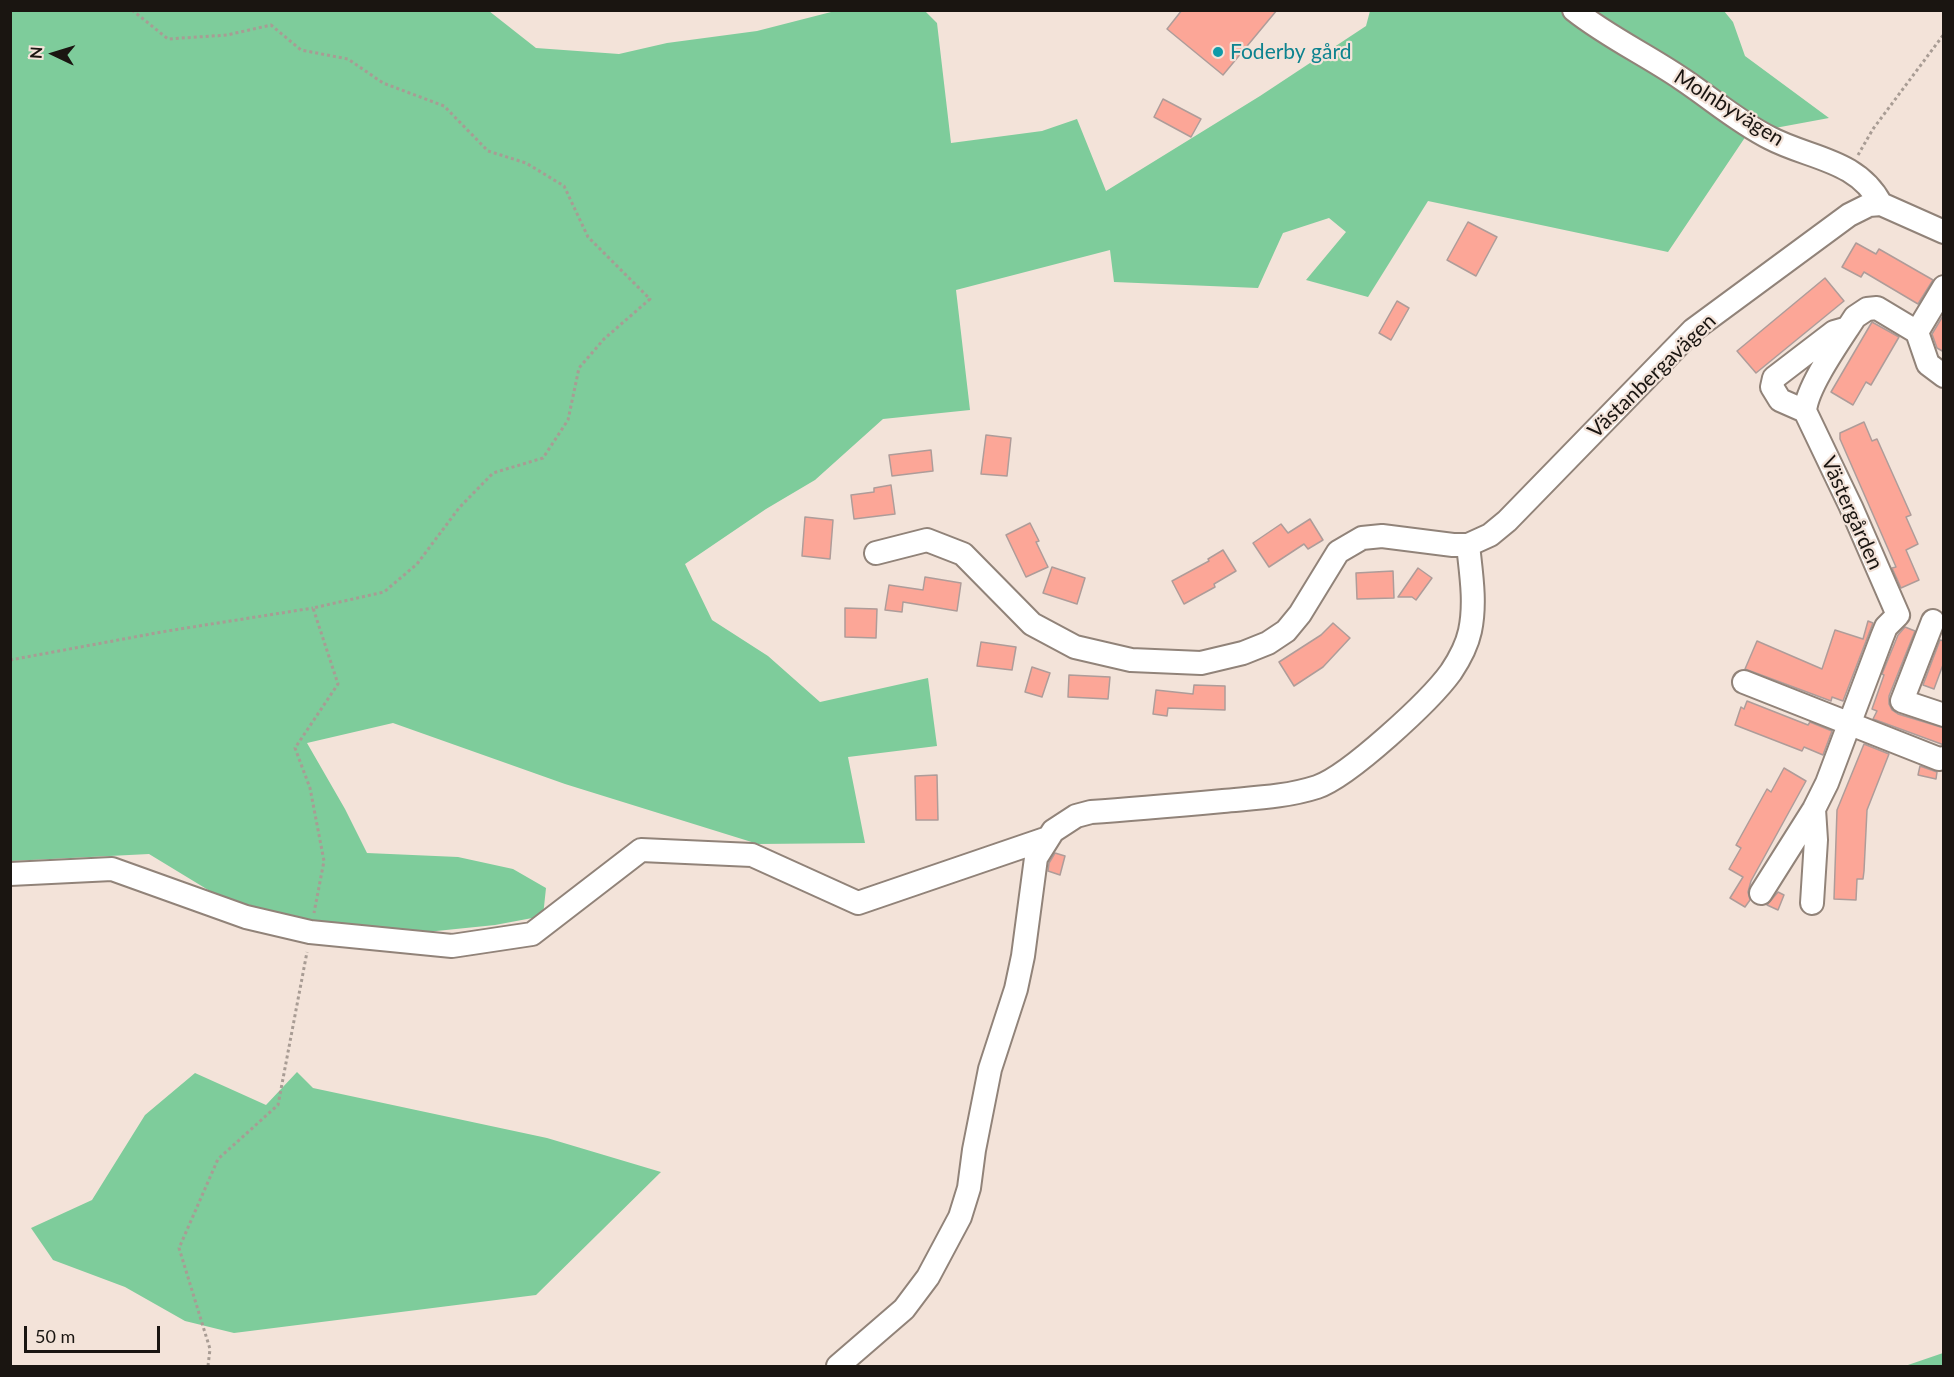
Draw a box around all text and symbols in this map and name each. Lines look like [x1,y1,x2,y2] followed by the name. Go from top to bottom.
[24,24,84,84] north arrow
[1230,39,1351,65] place label: Foderby gård
[1211,45,1225,59] marker: Foderby gård
[26,46,45,60] text: N
[1669,64,1789,152] street label: Molnbyvägen
[1583,309,1721,443] street label: Västanbergavägen
[1816,452,1888,574] street label: Västergården
[27,1314,164,1352] scale bar
[35,1325,75,1347] text: 50 m

